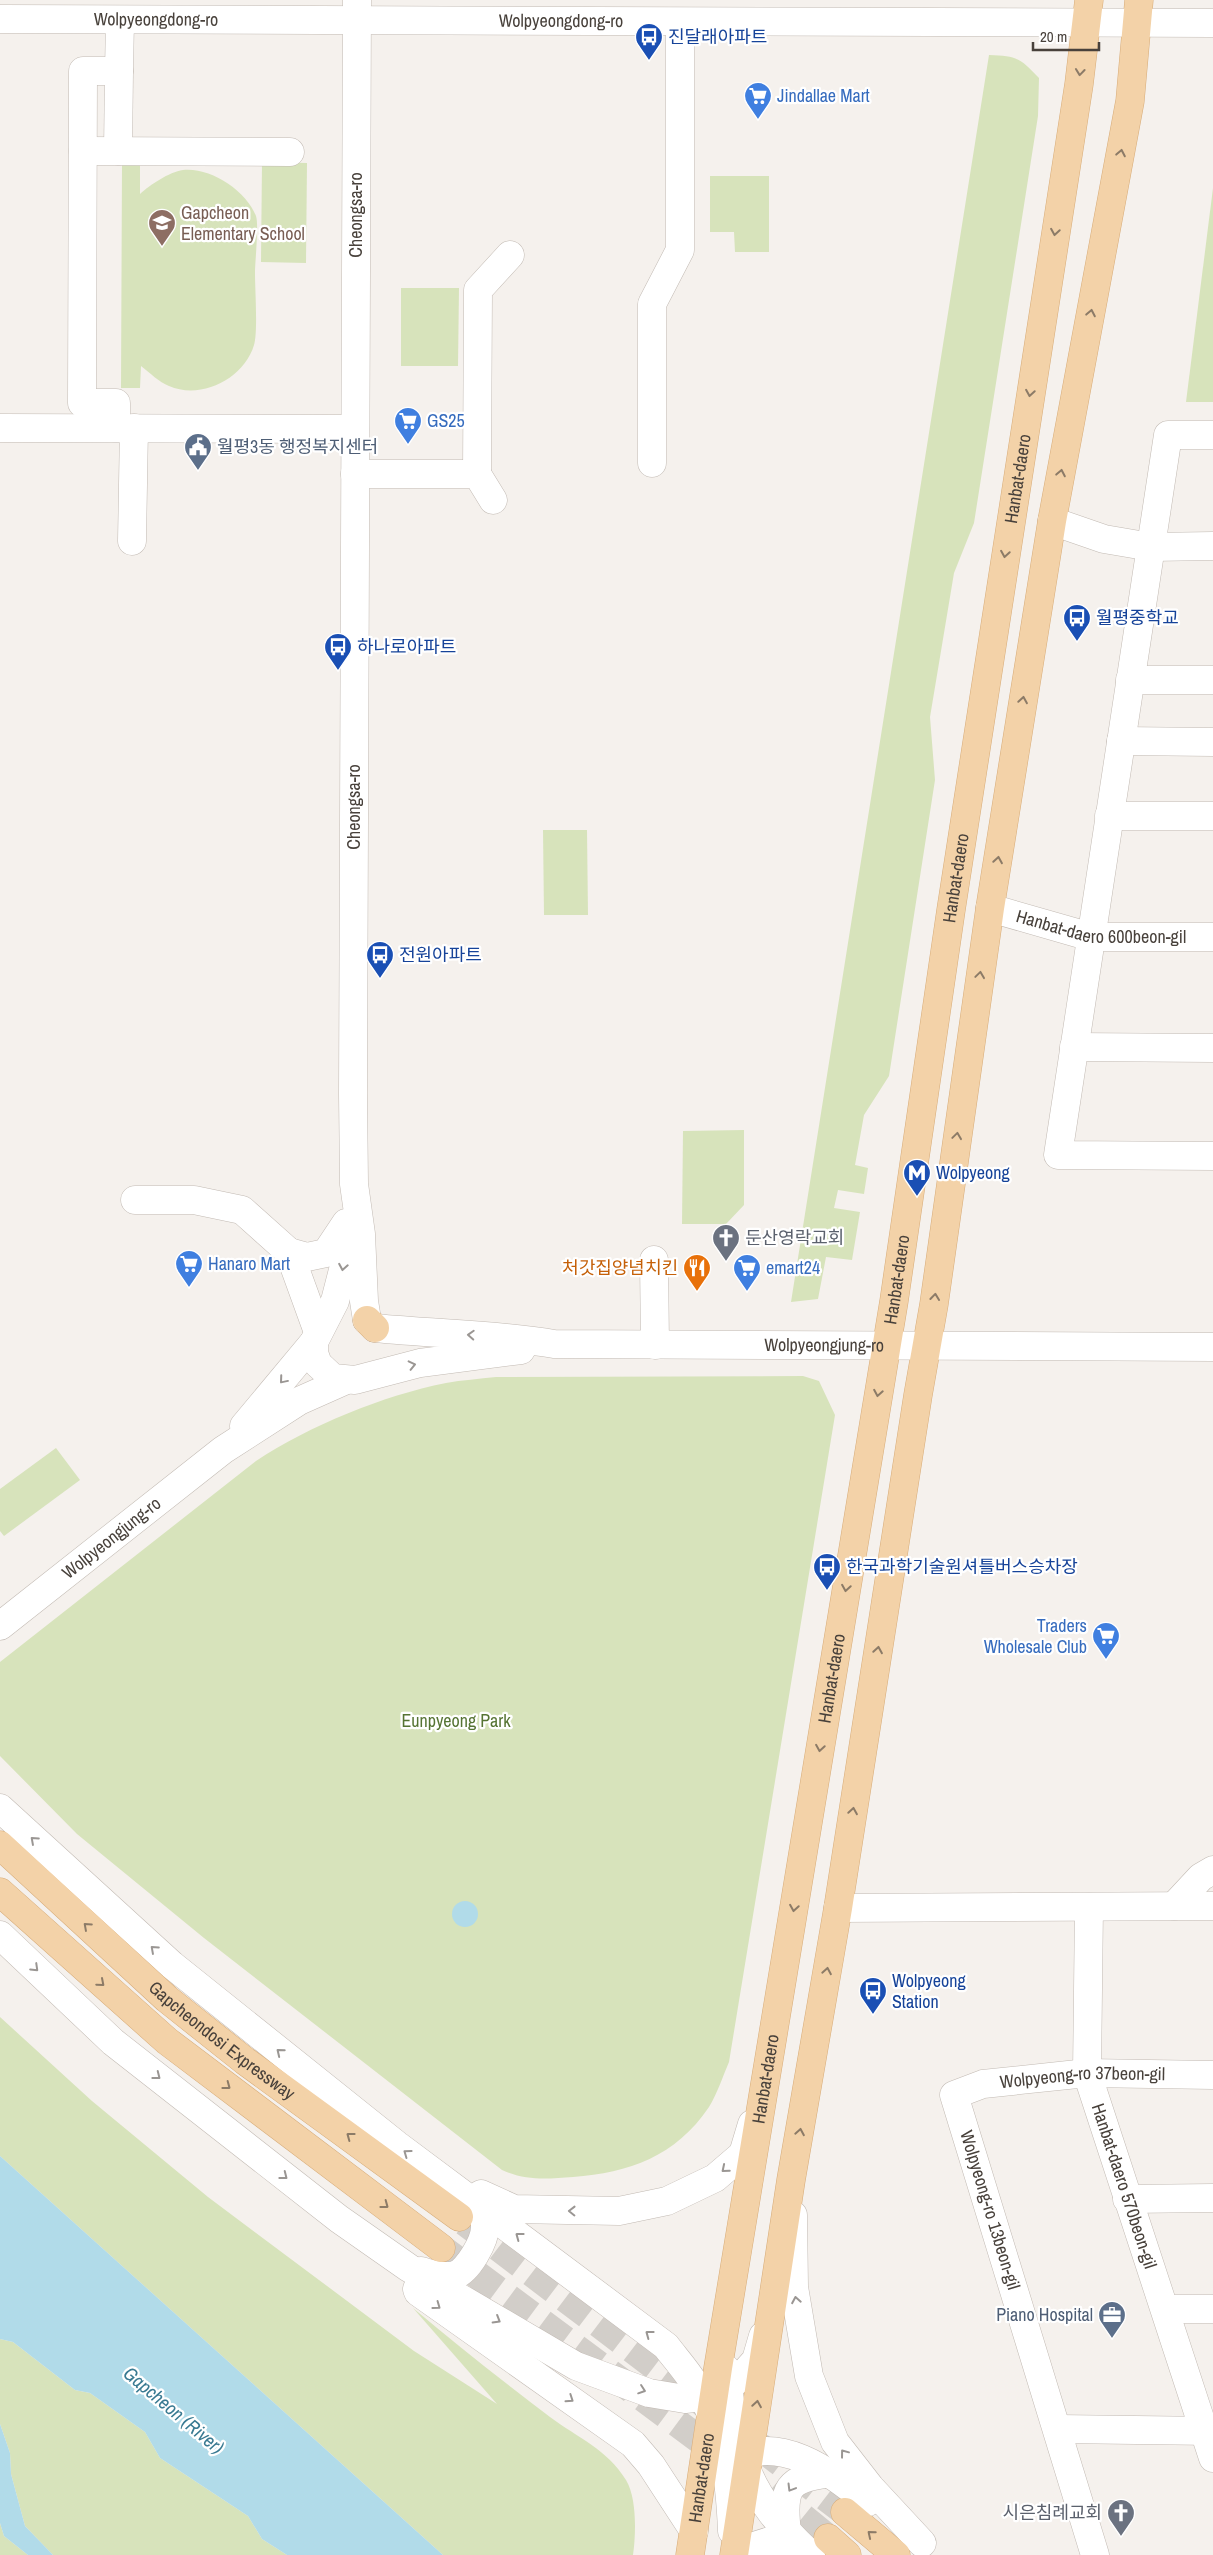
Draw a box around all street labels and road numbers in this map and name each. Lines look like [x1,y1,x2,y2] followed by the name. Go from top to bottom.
[94,6,218,32] street label: Wolpyeongdong-ro
[499,8,623,33] street label: Wolpyeongdong-ro
[343,172,368,258] street label: Cheongsa-ro
[998,432,1037,525] street label: Hanbat-daero
[341,764,366,850] street label: Cheongsa-ro
[936,831,975,924] street label: Hanbat-daero
[1013,903,1186,949] street label: Hanbat-daero 600beon-gil
[877,1233,915,1326] street label: Hanbat-daero
[764,1332,884,1358] street label: Wolpyeongjung-ro
[56,1491,166,1585] street label: Wolpyeongjung-ro
[812,1632,851,1725] street label: Hanbat-daero
[143,1975,301,2106] street label: Gapcheondosi Expressway
[745,2032,785,2126] street label: Hanbat-daero
[999,2060,1165,2094] street label: Wolpyeong-ro 37beon-gil
[1086,2100,1163,2272] street label: Hanbat-daero 570beon-gil
[954,2127,1027,2293] street label: Wolpyeong-ro 13beon-gil
[682,2431,720,2524] street label: Hanbat-daero

